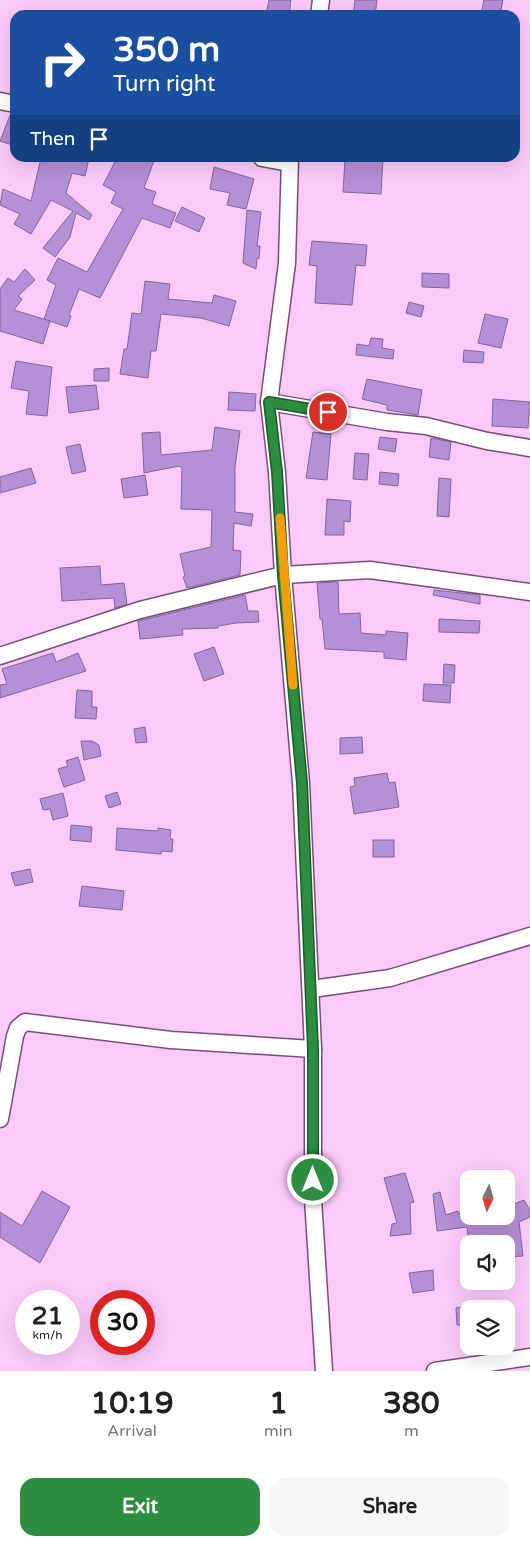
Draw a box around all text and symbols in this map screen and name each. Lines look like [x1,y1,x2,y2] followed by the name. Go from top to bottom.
[113,29,220,71] text: 350 m
[30,30,95,95] icon: right
[113,71,215,97] text: Turn right
[85,125,113,153] icon: arrive
[30,128,75,150] text: Then
[307,391,349,433] pin
[314,398,342,426] icon: arrive
[286,1153,338,1205] position arrow
[460,1170,515,1225] north arrow
[460,1170,515,1355] map controls
[460,1235,515,1290] button: sound
[90,1290,155,1355] speed limit sign: 30
[460,1300,515,1355] button: layers
[32,1301,63,1331] text: 21
[32,1328,63,1342] text: km/h
[90,1385,174,1422] text: 10:19
[269,1385,288,1422] text: 1
[383,1385,440,1422] text: 380
[107,1421,157,1441] text: Arrival
[264,1421,293,1441] text: min
[404,1421,419,1441] text: m
[20,1478,260,1536] button: Exit
[270,1478,510,1536] button: Share

